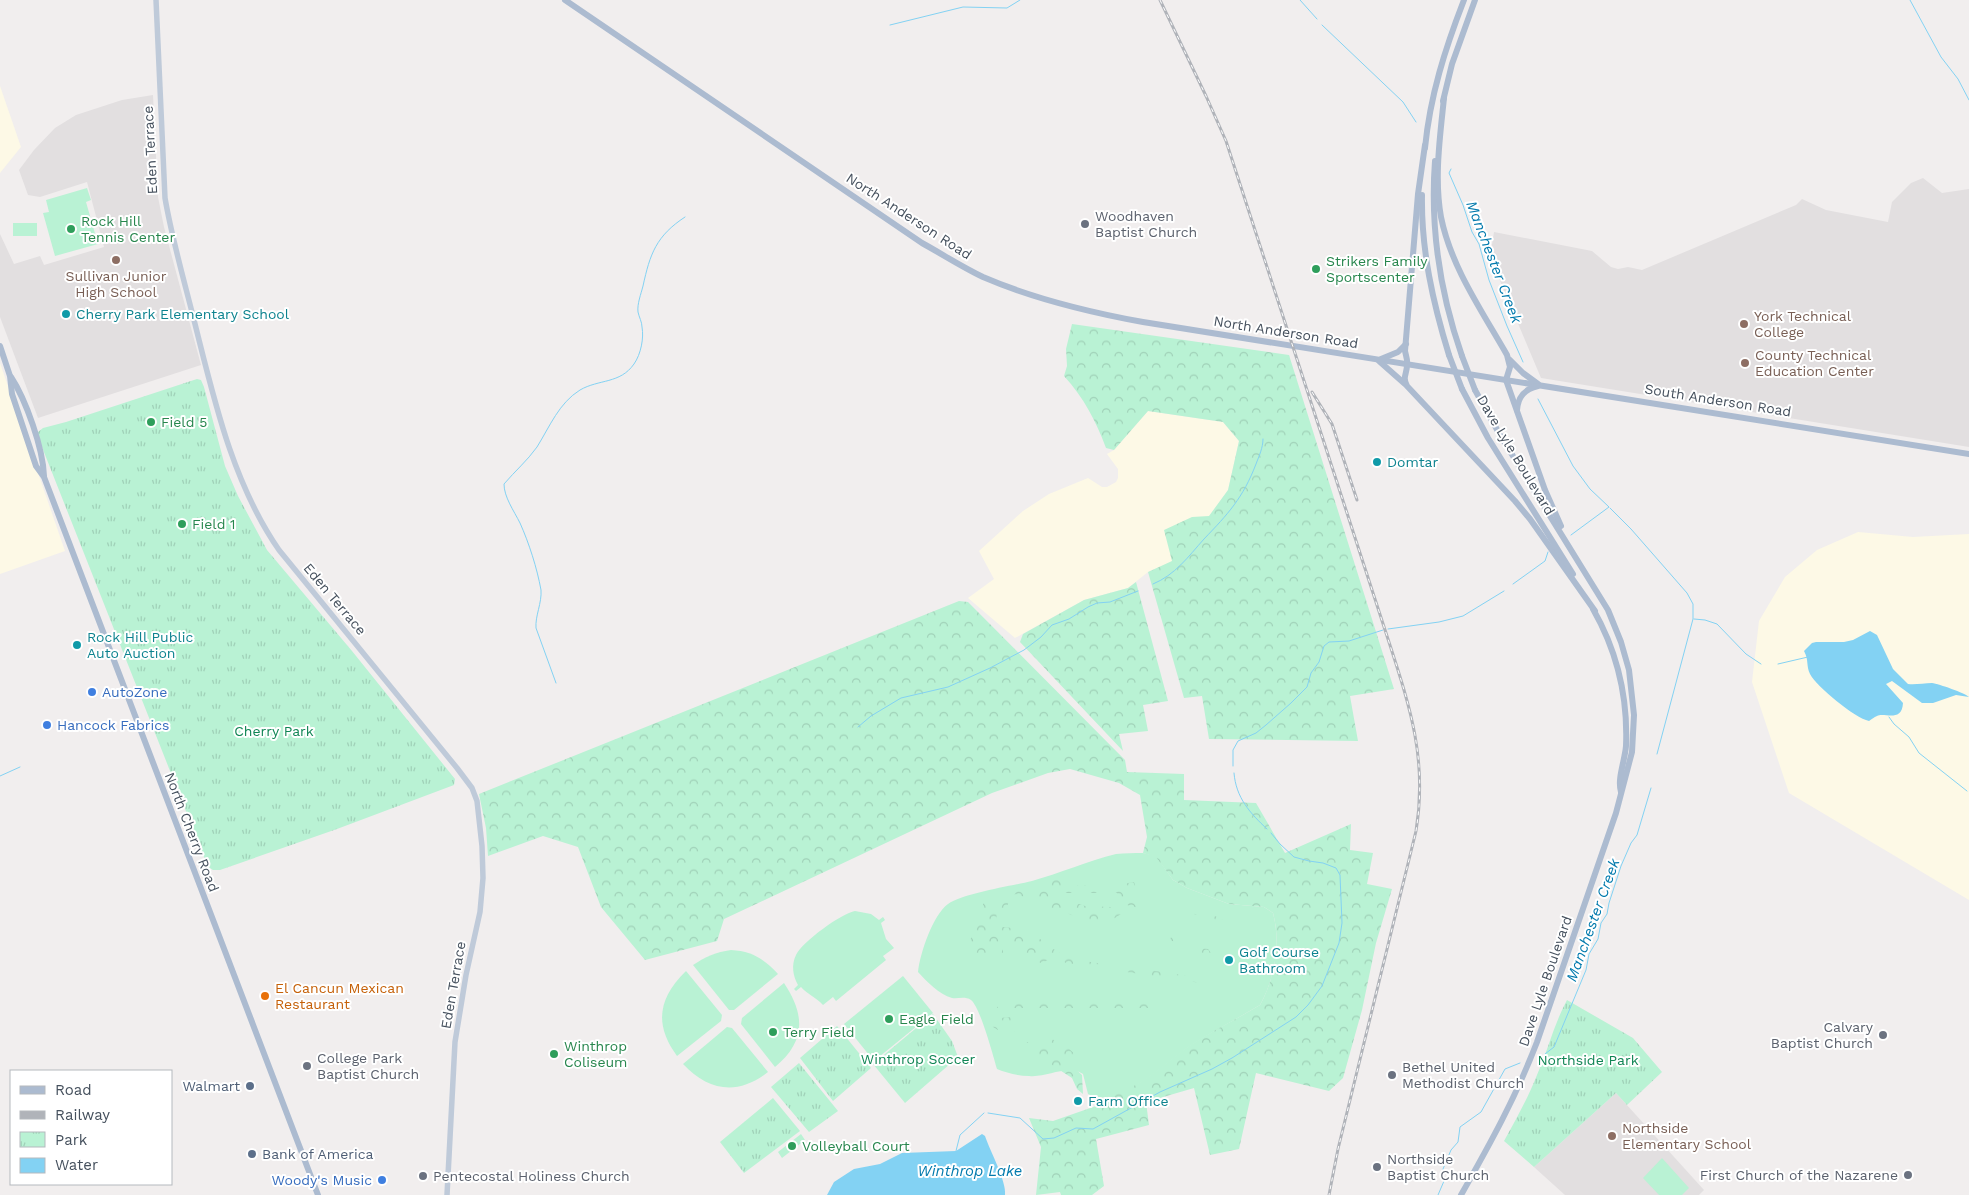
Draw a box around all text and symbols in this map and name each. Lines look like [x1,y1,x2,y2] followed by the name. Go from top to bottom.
[140,105,160,195] street label: Eden Terrace
[843,169,975,263] street label: North Anderson Road
[1462,198,1526,327] water label: Manchester Creek
[1095,208,1197,240] place label: Woodhaven Baptist Church
[81,213,175,245] place label: Rock Hill Tennis Center
[1079,218,1091,230] marker: Woodhaven Baptist Church
[65,223,77,235] marker: Rock Hill Tennis Center
[1326,253,1428,285] place label: Strikers Family Sportscenter
[110,254,122,266] marker: Sullivan Junior High School
[1310,263,1322,275] marker: Strikers Family Sportscenter
[66,268,167,300] place label: Sullivan Junior High School
[76,306,290,322] place label: Cherry Park Elementary School
[60,308,72,320] marker: Cherry Park Elementary School
[1754,308,1852,340] place label: York Technical College
[1213,313,1359,351] street label: North Anderson Road
[1738,318,1750,330] marker: York Technical College
[1755,347,1874,379] place label: County Technical Education Center
[1739,357,1751,369] marker: County Technical Education Center
[1643,380,1793,420] street label: South Anderson Road
[1474,392,1558,518] street label: Dave Lyle Boulevard
[161,414,207,430] place label: Field 5
[145,416,157,428] marker: Field 5
[1387,454,1439,470] place label: Domtar
[1371,456,1383,468] marker: Domtar
[192,516,235,532] place label: Field 1
[176,518,188,530] marker: Field 1
[300,560,370,638] street label: Eden Terrace
[87,629,194,661] place label: Rock Hill Public Auto Auction
[71,639,83,651] marker: Rock Hill Public Auto Auction
[102,684,167,700] place label: AutoZone
[86,686,98,698] marker: AutoZone
[57,717,169,733] place label: Hancock Fabrics
[41,719,53,731] marker: Hancock Fabrics
[234,723,314,739] park label: Cherry Park
[162,770,222,894] street label: North Cherry Road
[1562,855,1624,984] water label: Manchester Creek
[1515,914,1575,1048] street label: Dave Lyle Boulevard
[437,940,469,1030] street label: Eden Terrace
[1239,944,1319,976] place label: Golf Course Bathroom
[1223,954,1235,966] marker: Golf Course Bathroom
[275,980,404,1012] place label: El Cancun Mexican Restaurant
[259,990,271,1002] marker: El Cancun Mexican Restaurant
[899,1011,974,1027] place label: Eagle Field
[883,1013,895,1025] marker: Eagle Field
[1771,1019,1874,1051] place label: Calvary Baptist Church
[783,1024,854,1040] place label: Terry Field
[767,1026,779,1038] marker: Terry Field
[1877,1029,1889,1041] marker: Calvary Baptist Church
[564,1038,627,1070] place label: Winthrop Coliseum
[548,1048,560,1060] marker: Winthrop Coliseum
[317,1050,419,1082] place label: College Park Baptist Church
[861,1051,976,1067] park label: Winthrop Soccer
[1537,1052,1639,1068] park label: Northside Park
[1402,1059,1524,1091] place label: Bethel United Methodist Church
[301,1060,313,1072] marker: College Park Baptist Church
[1386,1069,1398,1081] marker: Bethel United Methodist Church
[10,1070,172,1185] legend
[182,1078,240,1094] place label: Walmart
[244,1080,256,1092] marker: Walmart
[55,1081,92,1099] text: Road
[1088,1093,1169,1109] place label: Farm Office
[1072,1095,1084,1107] marker: Farm Office
[55,1106,110,1124] text: Railway
[1622,1120,1752,1152] place label: Northside Elementary School
[1606,1130,1618,1142] marker: Northside Elementary School
[55,1131,88,1149] text: Park
[802,1138,910,1154] place label: Volleyball Court
[786,1140,798,1152] marker: Volleyball Court
[262,1146,374,1162] place label: Bank of America
[246,1148,258,1160] marker: Bank of America
[1387,1151,1489,1183] place label: Northside Baptist Church
[55,1156,98,1174] text: Water
[1371,1161,1383,1173] marker: Northside Baptist Church
[918,1162,1022,1180] water label: Winthrop Lake
[1700,1167,1898,1183] place label: First Church of the Nazarene
[433,1168,630,1184] place label: Pentecostal Holiness Church
[1902,1169,1914,1181] marker: First Church of the Nazarene
[417,1170,429,1182] marker: Pentecostal Holiness Church
[272,1172,372,1188] place label: Woody's Music
[376,1174,388,1186] marker: Woody's Music

